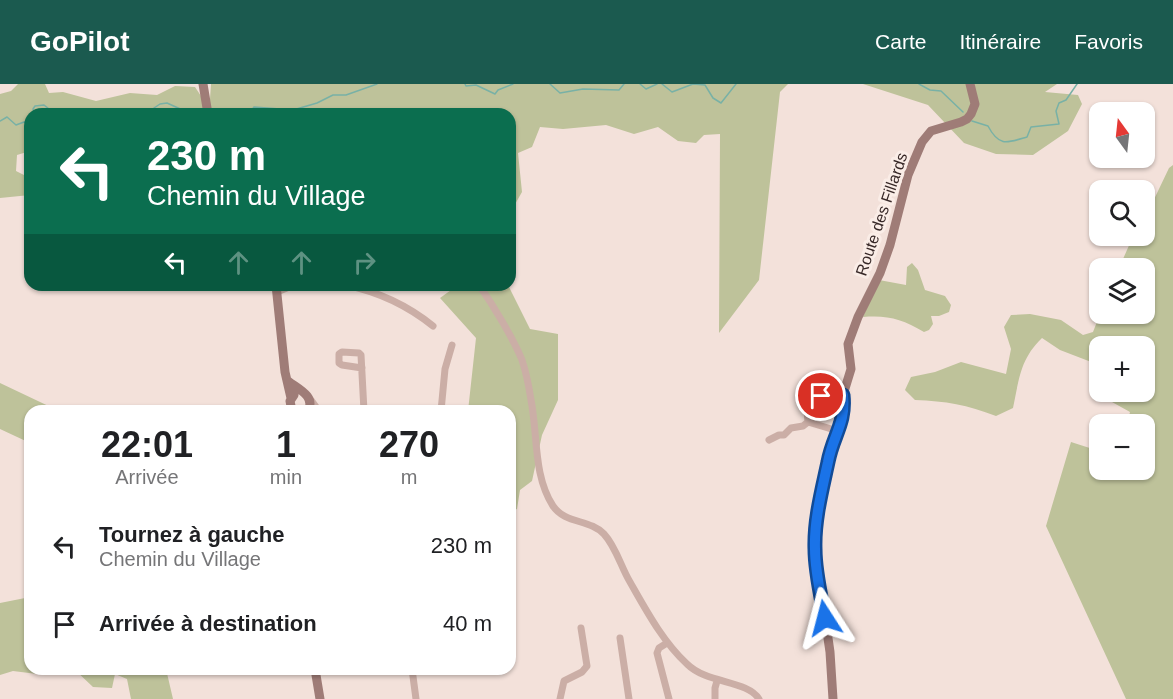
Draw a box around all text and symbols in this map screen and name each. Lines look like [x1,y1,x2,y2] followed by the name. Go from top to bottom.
[30,26,130,57] text: GoPilot
[875,30,926,53] text: Carte
[959,30,1041,53] text: Itinéraire
[1074,30,1143,53] text: Favoris
[1089,102,1155,168] north arrow
[1089,102,1155,480] map controls
[48,132,126,210] icon: left
[147,132,266,179] text: 230 m
[852,150,911,278] street label: Route des Fillards
[1089,180,1155,246] button: search
[147,181,366,211] text: Chemin du Village
[159,246,192,279] icon: left
[222,246,255,279] icon: ahead
[285,246,318,279] icon: ahead
[348,246,381,279] icon: right
[1089,258,1155,324] button: layers
[1089,336,1155,402] button: +
[795,370,846,421] pin
[804,379,837,412] icon: arrive
[1089,414,1155,480] button: −
[101,424,193,465] text: 22:01
[276,424,296,465] text: 1
[379,424,439,465] text: 270
[115,466,179,488] text: Arrivée
[270,466,302,488] text: min
[401,466,417,488] text: m
[99,522,284,547] text: Tournez à gauche
[48,530,81,563] icon: left
[431,533,492,558] text: 230 m
[99,548,261,570] text: Chemin du Village
[793,586,857,650] position arrow
[48,608,81,641] icon: arrive
[99,611,317,636] text: Arrivée à destination
[443,611,492,636] text: 40 m

